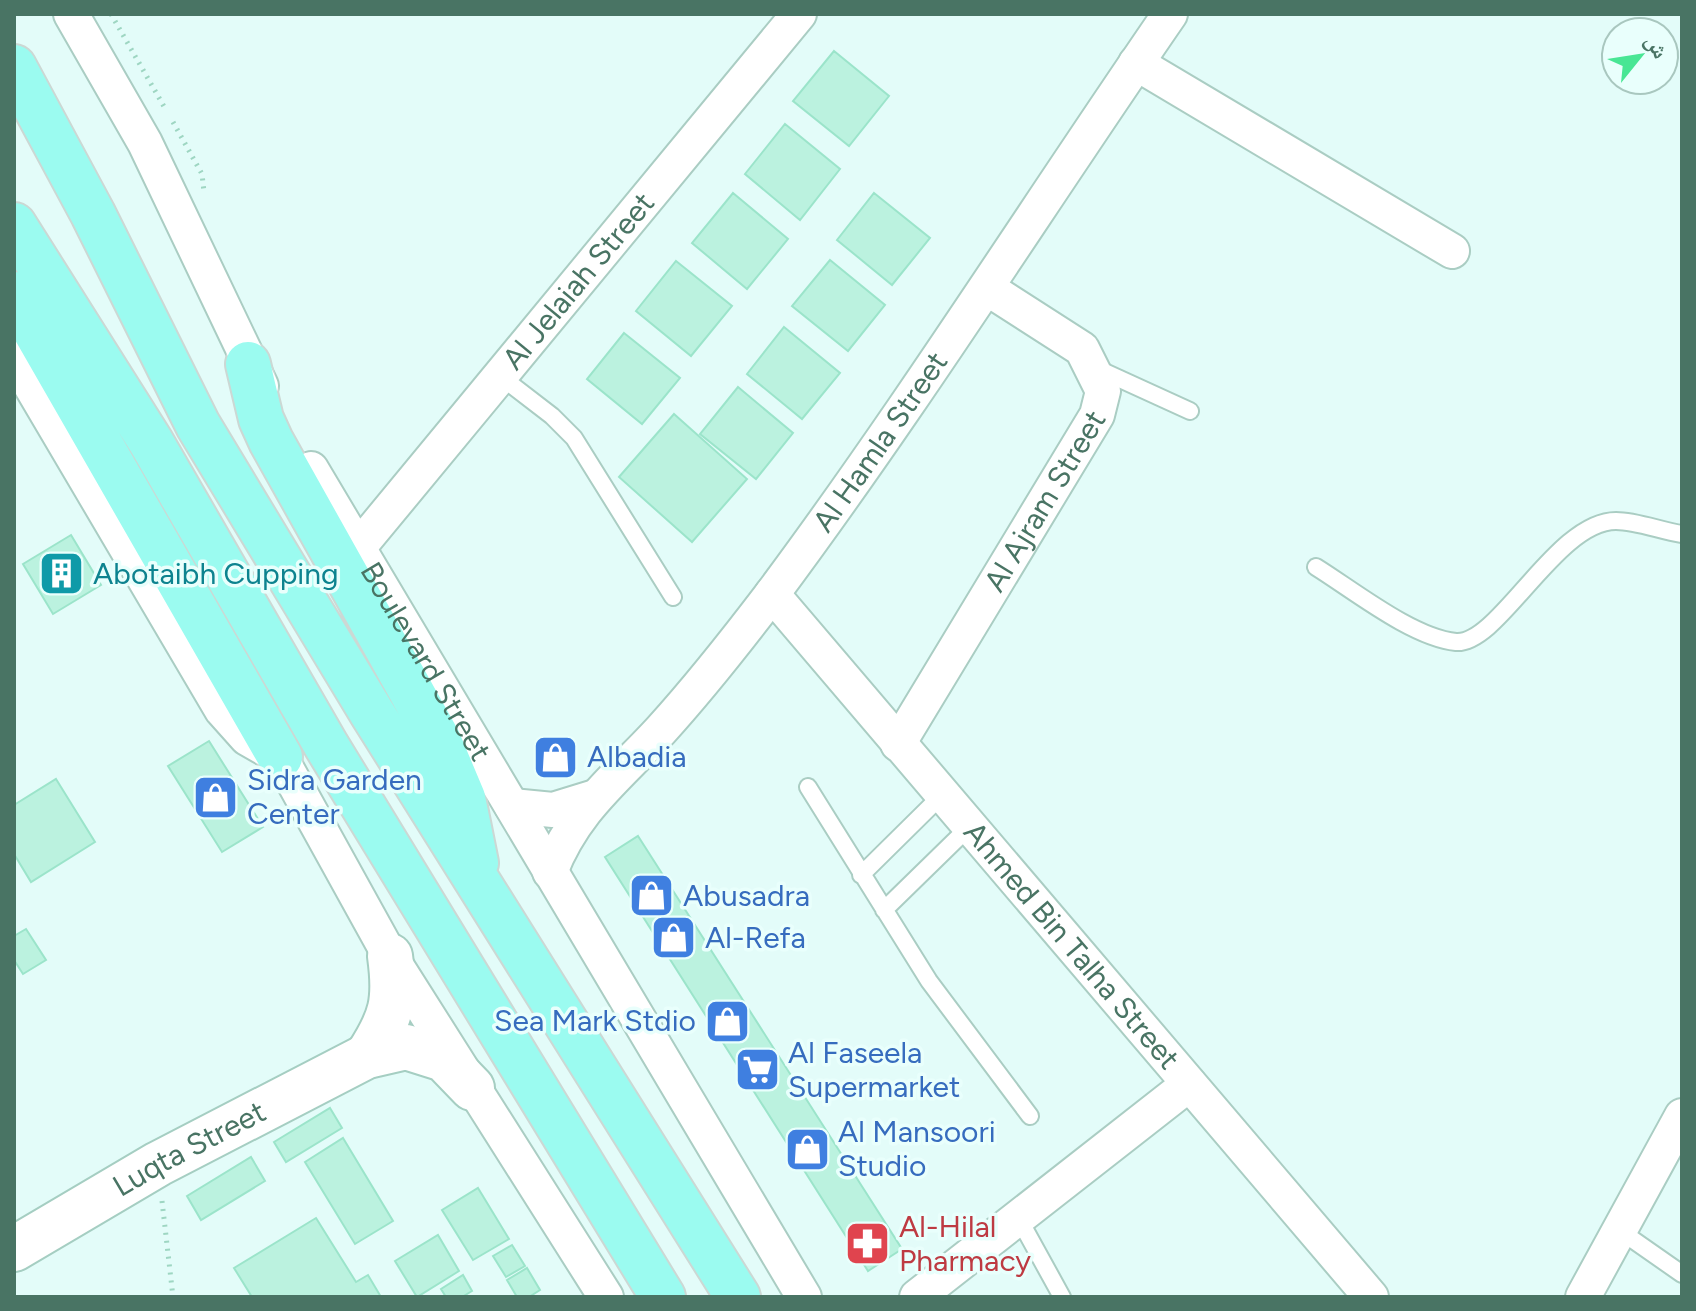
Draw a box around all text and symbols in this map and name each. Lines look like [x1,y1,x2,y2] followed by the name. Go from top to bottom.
[1600,16,1680,96] north arrow
[1639,29,1674,63] text: ش
[494,185,662,377] street label: Al Jelaiah Street
[804,345,955,539] street label: Al Hamla Street
[976,403,1113,598] street label: Al Ajram Street
[38,550,86,598] building icon: Abotaibh Cupping
[93,555,339,592] place label: Abotaibh Cupping
[353,555,499,767] street label: Boulevard Street
[532,733,580,781] shop icon: Albadia
[587,738,687,775] place label: Albadia
[247,761,422,832] place label: Sidra Garden Center
[192,773,240,821] shop icon: Sidra Garden Center
[956,814,1188,1077] street label: Ahmed Bin Talha Street
[628,872,676,920] shop icon: Abusadra
[683,877,810,914] place label: Abusadra
[650,914,698,962] shop icon: Al-Refa
[705,919,806,956] place label: Al-Refa
[703,997,751,1045] shop icon: Sea Mark Stdio
[494,1002,696,1039] place label: Sea Mark Stdio
[788,1034,960,1105] place label: Al Faseela Supermarket
[733,1046,781,1094] supermarket icon: Al Faseela Supermarket
[106,1093,272,1204] street label: Luqta Street
[838,1113,996,1184] place label: Al Mansoori Studio
[783,1125,831,1173] shop icon: Al Mansoori Studio
[899,1208,1031,1279] place label: Al-Hilal Pharmacy
[844,1220,892,1268] pharmacy icon: Al-Hilal Pharmacy

